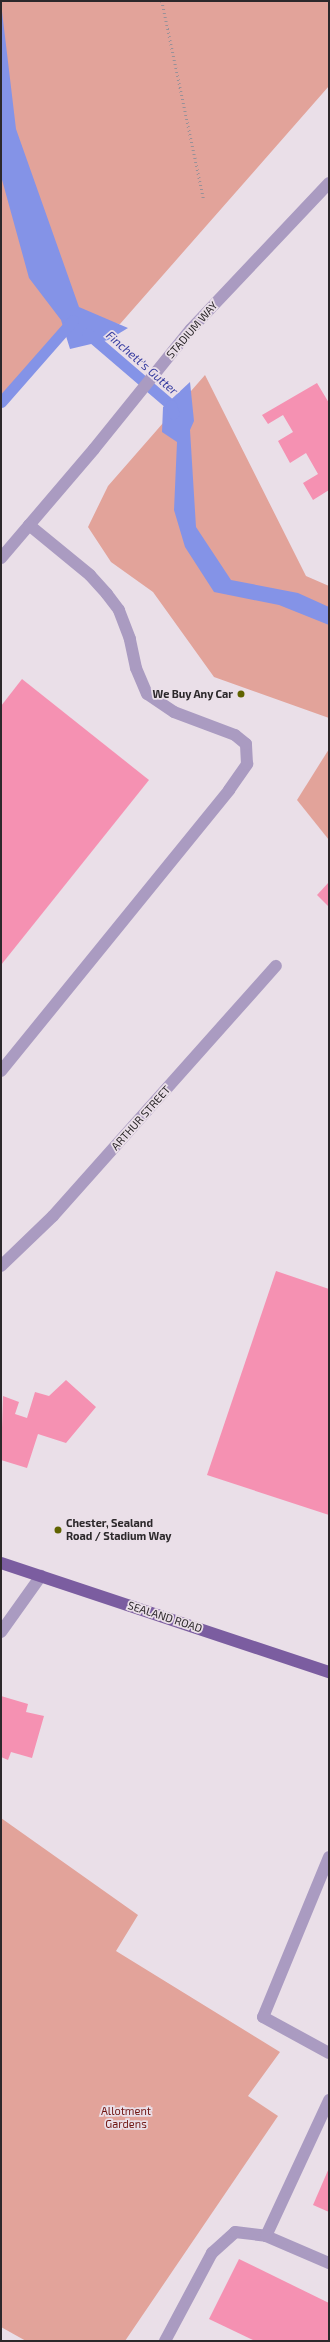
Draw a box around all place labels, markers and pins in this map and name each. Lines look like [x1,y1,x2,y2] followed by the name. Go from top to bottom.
[152,687,233,701] place label: We Buy Any Car
[236,689,246,699] marker: We Buy Any Car
[66,1517,172,1543] place label: Chester, Sealand Road / Stadium Way
[53,1525,63,1535] marker: Chester, Sealand Road / Stadium Way

